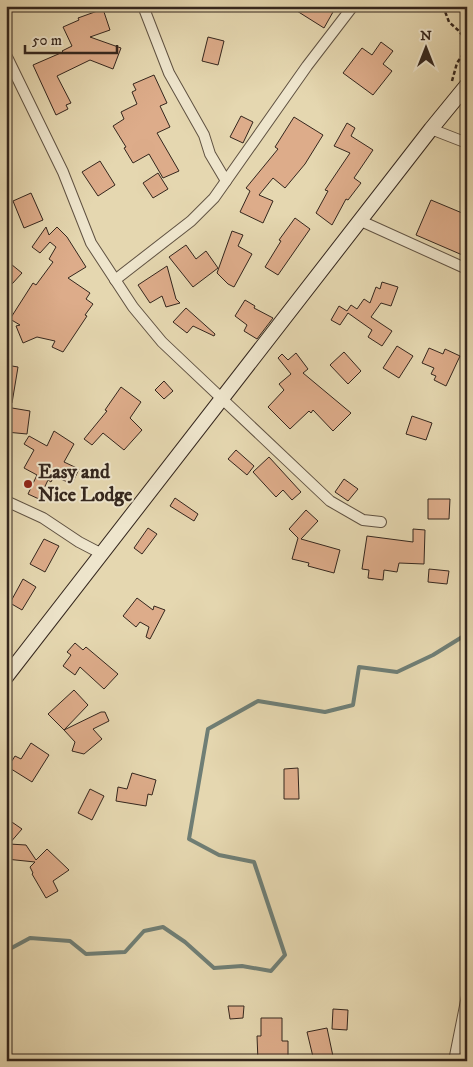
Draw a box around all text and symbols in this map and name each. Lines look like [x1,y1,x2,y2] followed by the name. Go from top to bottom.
[25,22,118,54] scale bar
[400,22,450,72] north arrow
[420,27,432,45] text: N
[32,31,62,50] text: 50 m
[38,460,133,508] place label: Easy and Nice Lodge
[22,478,34,490] marker: Easy and Nice Lodge

